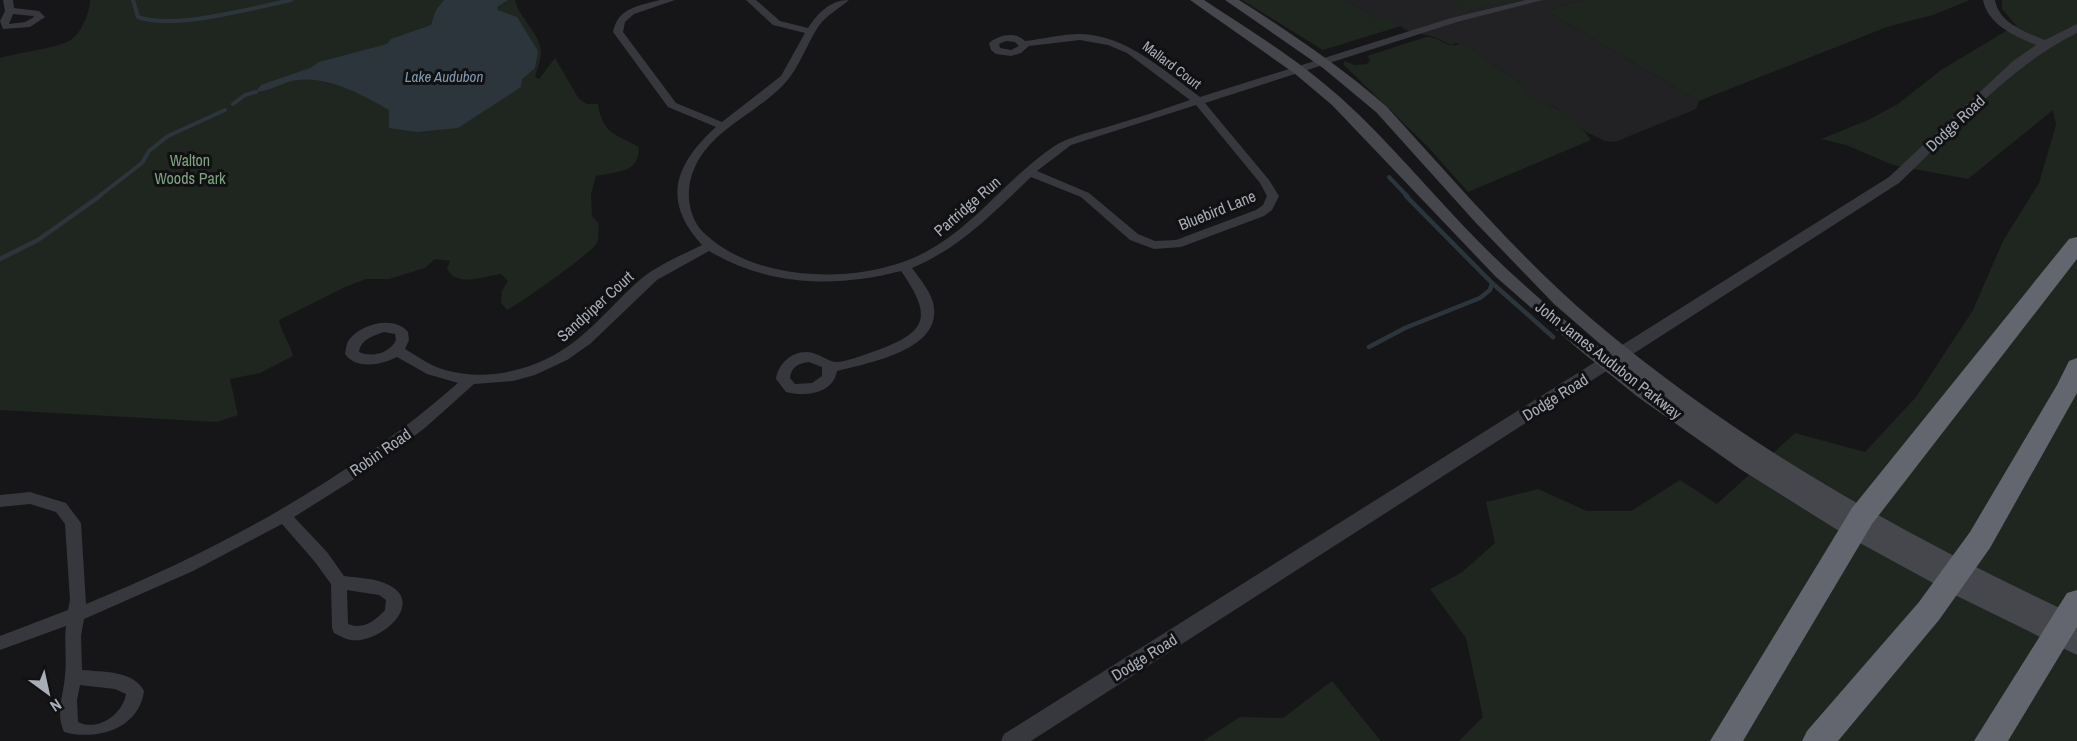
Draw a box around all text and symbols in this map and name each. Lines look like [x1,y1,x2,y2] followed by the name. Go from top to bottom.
[1139,37,1205,93] street label: Mallard Court
[405,66,483,87] water label: Lake Audubon
[1921,90,1989,156] street label: Dodge Road
[154,149,226,189] park label: Walton Woods Park
[929,171,1005,241] street label: Partridge Run
[1175,184,1259,236] street label: Bluebird Lane
[552,265,638,346] street label: Sandpiper Court
[1531,296,1687,424] street label: John James Audubon Parkway
[1518,368,1592,426] street label: Dodge Road
[345,423,415,481] street label: Robin Road
[1107,628,1181,686] street label: Dodge Road
[18,663,78,723] north arrow
[46,694,66,717] text: N

